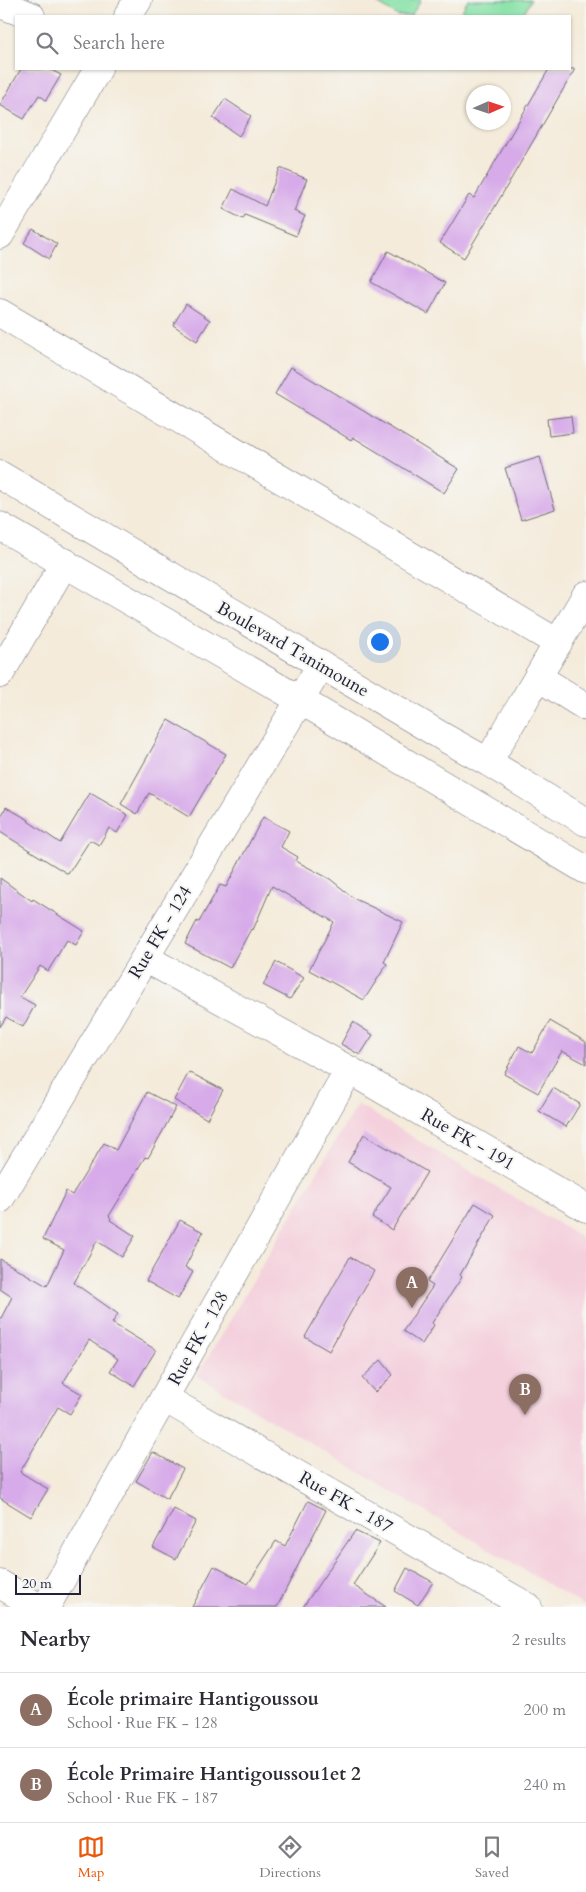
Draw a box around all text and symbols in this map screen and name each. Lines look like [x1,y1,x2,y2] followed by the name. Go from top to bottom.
[15,15,571,70] search box
[33,29,61,57] icon: search
[73,30,165,56] text: Search here
[466,85,511,130] north arrow
[212,596,373,703] street label: Boulevard Tanimoune
[367,629,393,655] your location
[123,881,198,983] street label: Rue FK - 124
[416,1103,519,1176] street label: Rue FK - 191
[396,1267,428,1308] pin: A
[162,1287,235,1390] street label: Rue FK - 128
[509,1374,541,1415] pin: B
[294,1466,397,1539] street label: Rue FK - 187
[15,1572,81,1595] scale bar
[22,1574,52,1593] text: 20 m
[20,1625,91,1654] text: Nearby
[512,1629,566,1651] text: 2 results
[67,1686,319,1712] text: École primaire Hantigoussou
[30,1699,42,1721] text: A
[524,1699,566,1721] text: 200 m
[67,1712,218,1734] text: School · Rue FK - 128
[67,1761,361,1787] text: École Primaire Hantigoussou1et 2
[30,1774,42,1796] text: B
[524,1774,566,1796] text: 240 m
[67,1787,218,1809] text: School · Rue FK - 187
[77,1833,105,1882] tab: Map
[259,1833,321,1882] tab: Directions
[475,1833,509,1882] tab: Saved

